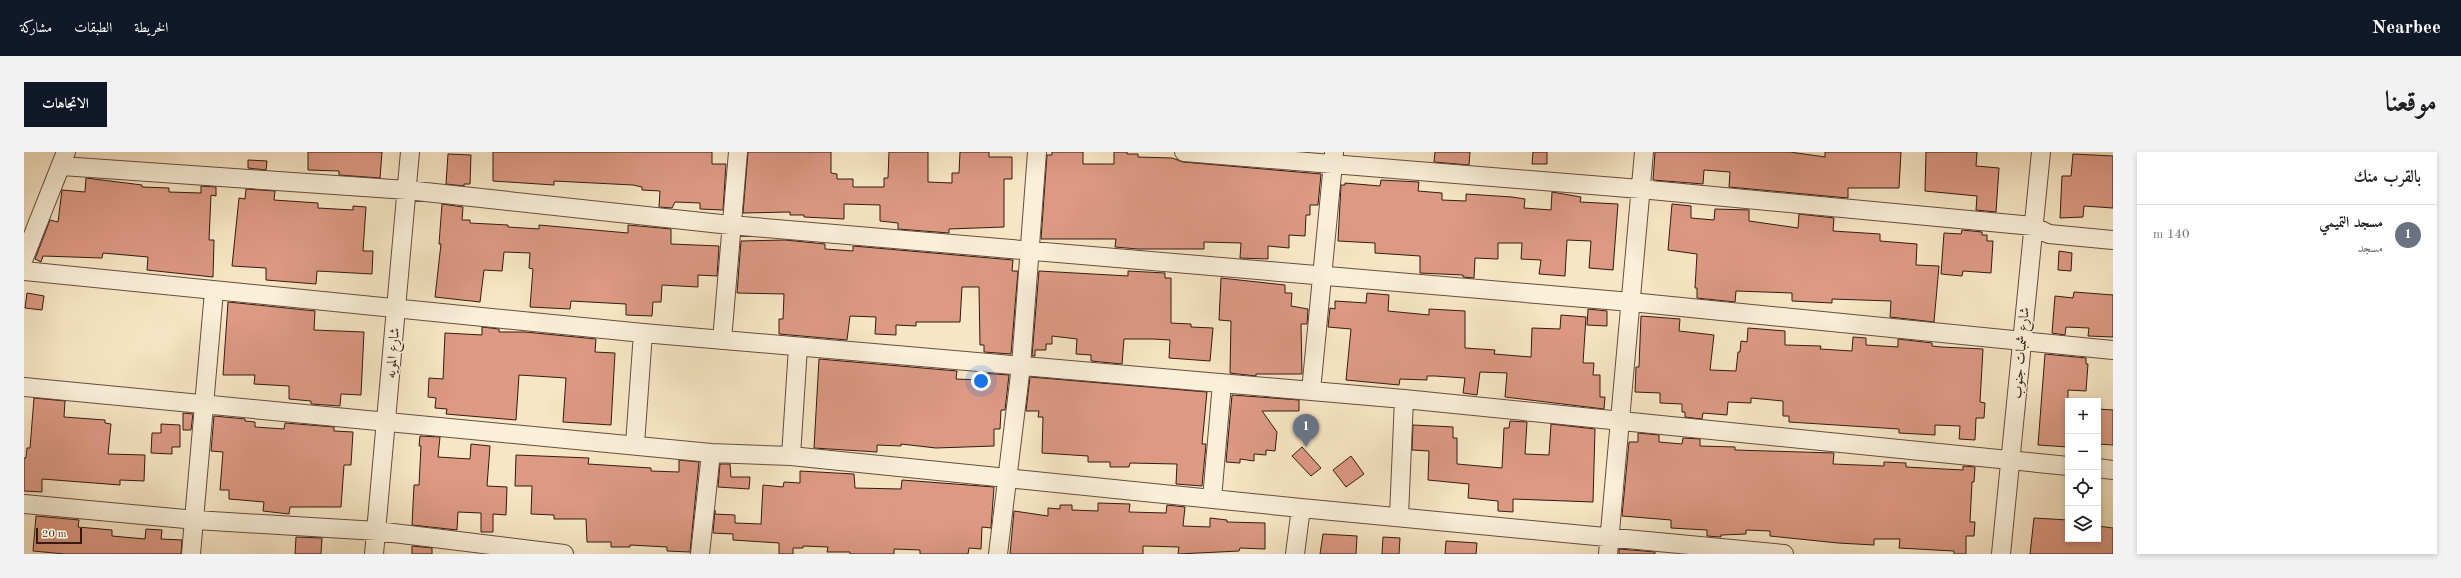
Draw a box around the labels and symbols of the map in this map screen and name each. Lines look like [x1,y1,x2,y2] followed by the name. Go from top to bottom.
[2010,307,2036,400] street label: شارع شمبات جنوب
[384,327,406,379] street label: شارع المويه
[971,371,991,391] your location
[1293,414,1319,447] pin: 1
[36,526,82,545] scale bar

